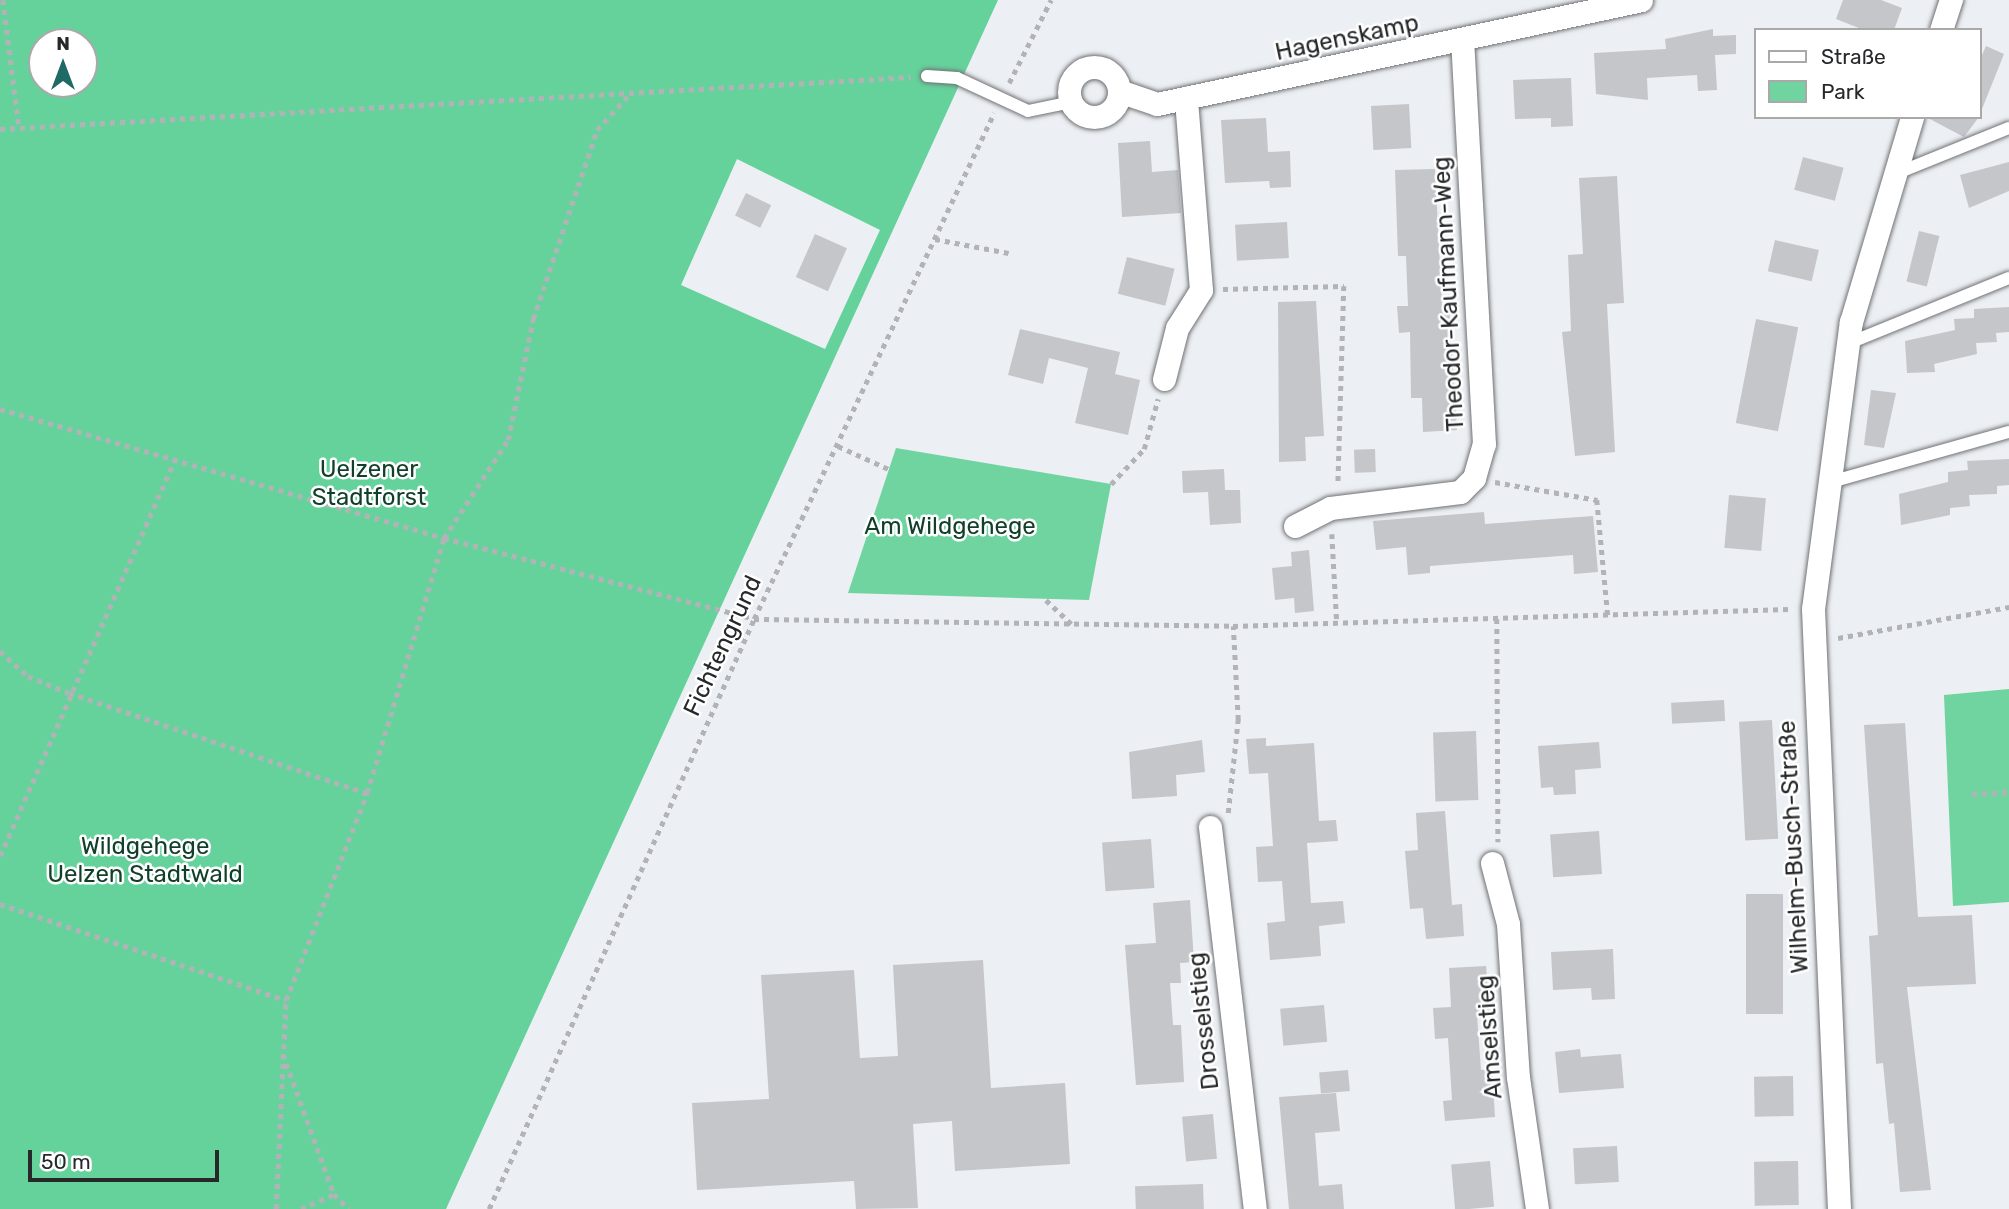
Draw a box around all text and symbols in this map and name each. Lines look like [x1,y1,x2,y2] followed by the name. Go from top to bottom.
[1273,9,1421,67] street label: Hagenskamp
[28,28,98,98] north arrow
[1754,28,1981,119] legend
[56,32,70,55] text: N
[1821,44,1886,69] text: Straße
[1821,79,1865,104] text: Park
[1427,156,1471,432] street label: Theodor-Kaufmann-Weg
[312,456,426,512] park label: Uelzener Stadtforst
[864,513,1036,541] park label: Am Wildgehege
[678,571,768,721] street label: Fichtengrund
[1773,720,1815,974] street label: Wilhelm-Busch-Straße
[47,833,243,889] park label: Wildgehege Uelzen Stadtwald
[1182,951,1226,1091] street label: Drosselstieg
[1471,974,1509,1100] street label: Amselstieg
[32,1136,222,1180] scale bar
[41,1149,91,1174] text: 50 m

